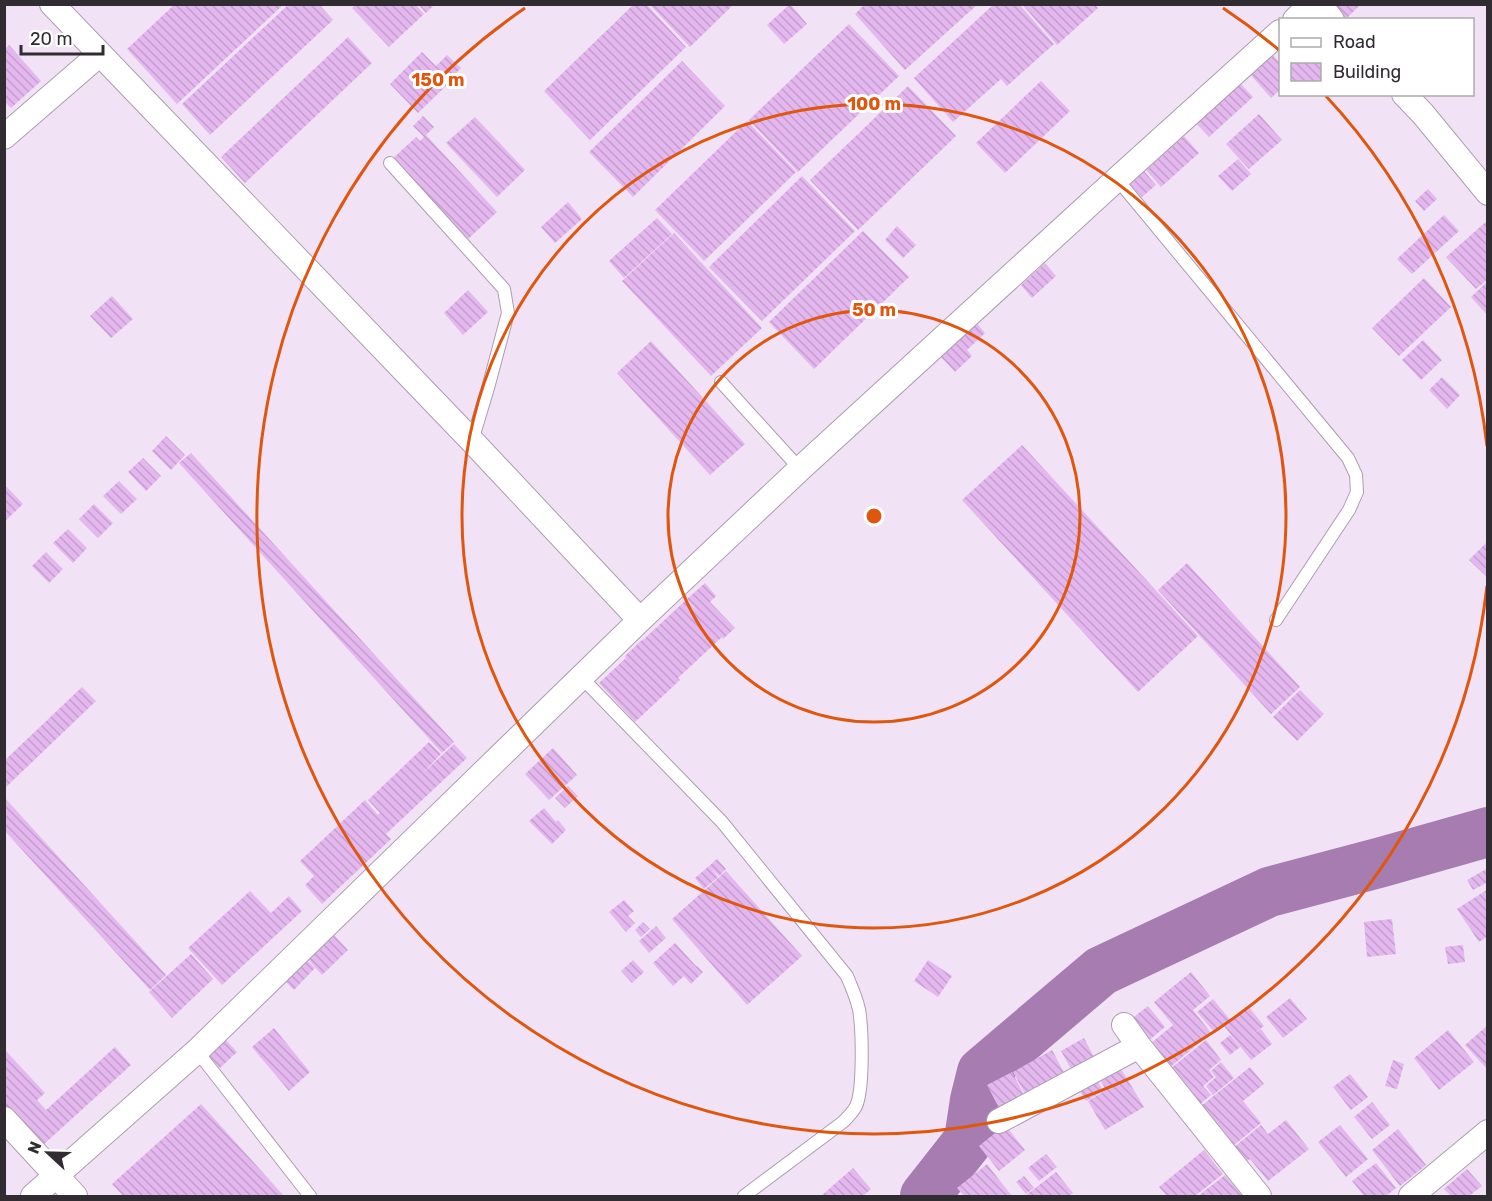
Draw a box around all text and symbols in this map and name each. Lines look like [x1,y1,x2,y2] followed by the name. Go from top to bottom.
[21,18,104,56] scale bar
[1279,18,1474,96] legend
[30,28,72,50] text: 20 m
[1333,31,1376,53] text: Road
[1333,61,1401,83] text: Building
[411,69,465,91] text: 150 m
[847,93,901,115] text: 100 m
[852,299,896,321] text: 50 m
[864,506,884,526] centre of rings
[18,1123,78,1183] north arrow
[24,1139,46,1156] text: N

